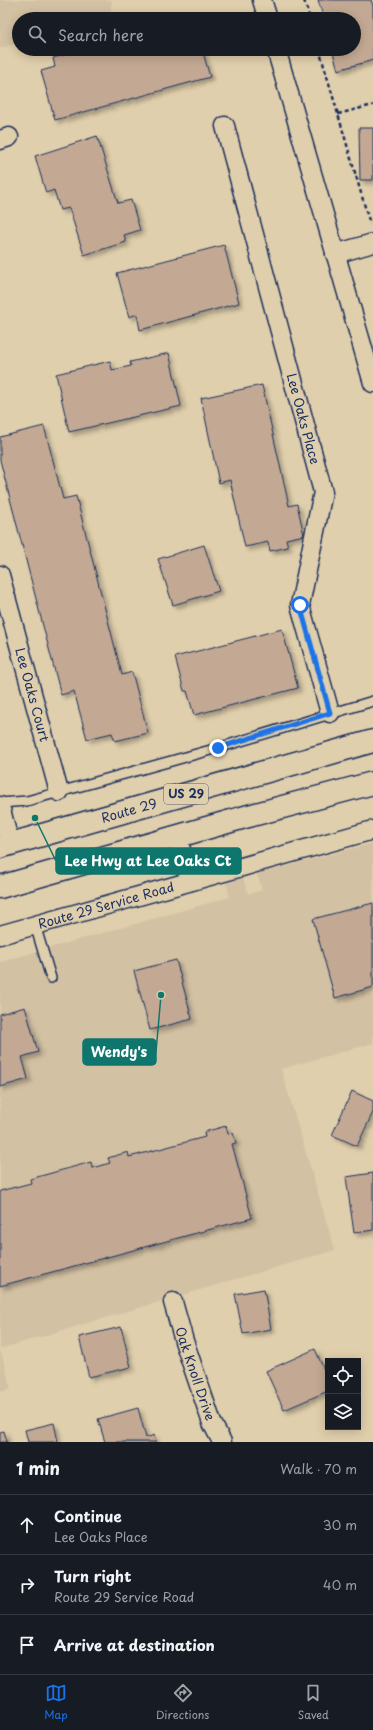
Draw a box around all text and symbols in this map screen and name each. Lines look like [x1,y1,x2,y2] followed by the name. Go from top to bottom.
[12,12,361,56] search box
[26,23,48,45] icon: search
[58,23,144,46] text: Search here
[283,371,325,466] street label: Lee Oaks Place
[291,596,309,614] route start
[11,645,55,744] street label: Lee Oaks Court
[209,739,227,757] route end
[164,784,208,804] road number: US 29
[99,793,159,827] street label: Route 29
[56,848,241,874] callout: Lee Hwy at Lee Oaks Ct
[65,850,232,871] text: Lee Hwy at Lee Oaks Ct
[36,877,176,933] street label: Route 29 Service Road
[83,1039,156,1065] callout: Wendy's
[91,1041,148,1062] text: Wendy's
[171,1324,220,1423] street label: Oak Knoll Drive
[325,1358,361,1430] map controls
[325,1358,361,1394] button: locate
[325,1394,361,1430] button: layers
[16,1455,60,1481] text: 1 min
[280,1459,357,1478] text: Walk · 70 m
[54,1504,122,1527] text: Continue
[16,1514,38,1536] icon: ahead
[323,1515,357,1534] text: 30 m
[54,1527,148,1546] text: Lee Oaks Place
[54,1564,131,1587] text: Turn right
[16,1574,38,1596] icon: right
[323,1575,357,1594] text: 40 m
[54,1587,194,1606] text: Route 29 Service Road
[54,1633,215,1656] text: Arrive at destination
[16,1634,38,1656] icon: arrive
[44,1682,68,1723] tab: Map
[156,1682,209,1723] tab: Directions
[298,1682,329,1723] tab: Saved

